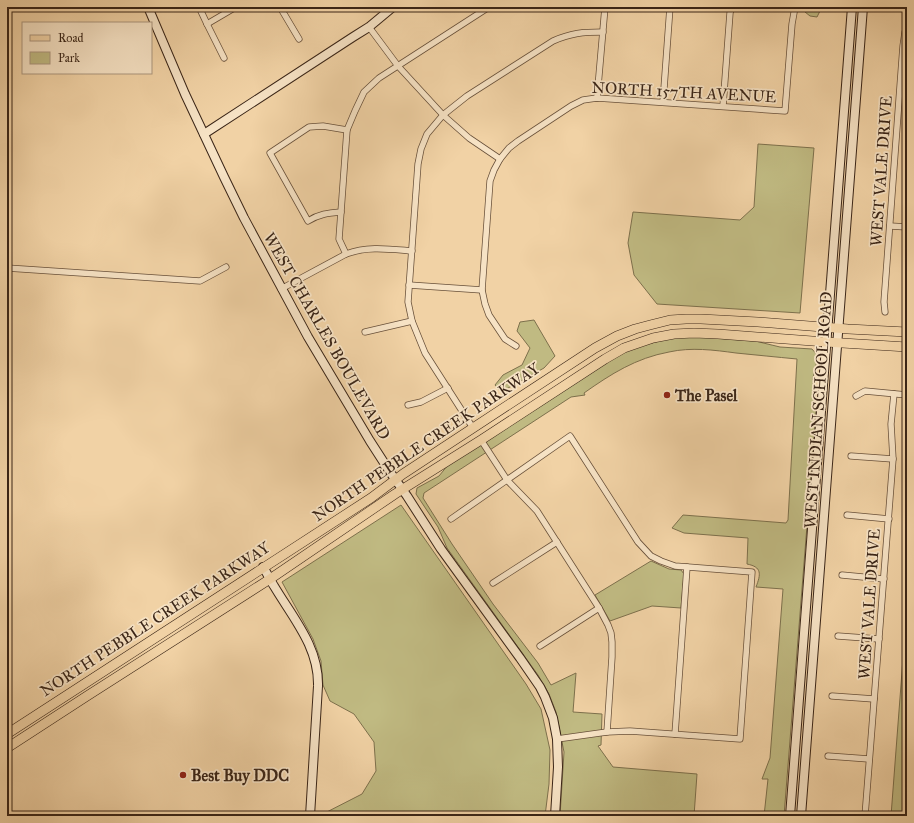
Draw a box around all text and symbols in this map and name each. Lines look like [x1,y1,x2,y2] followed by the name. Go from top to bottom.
[22,22,152,74] legend
[58,31,84,45] text: Road
[58,51,80,65] text: Park
[591,78,777,106] street label: NORTH 157TH AVENUE
[866,95,896,247] street label: WEST VALE DRIVE
[260,229,394,443] street label: WEST CHARLES BOULEVARD
[800,291,836,529] street label: WEST INDIAN SCHOOL ROAD
[309,358,544,525] street label: NORTH PEBBLE CREEK PARKWAY
[674,386,738,405] place label: The Pasel
[662,390,672,400] marker: The Pasel
[854,528,884,680] street label: WEST VALE DRIVE
[37,537,274,700] street label: NORTH PEBBLE CREEK PARKWAY
[191,766,289,786] place label: Best Buy DDC
[178,770,188,780] marker: Best Buy DDC

